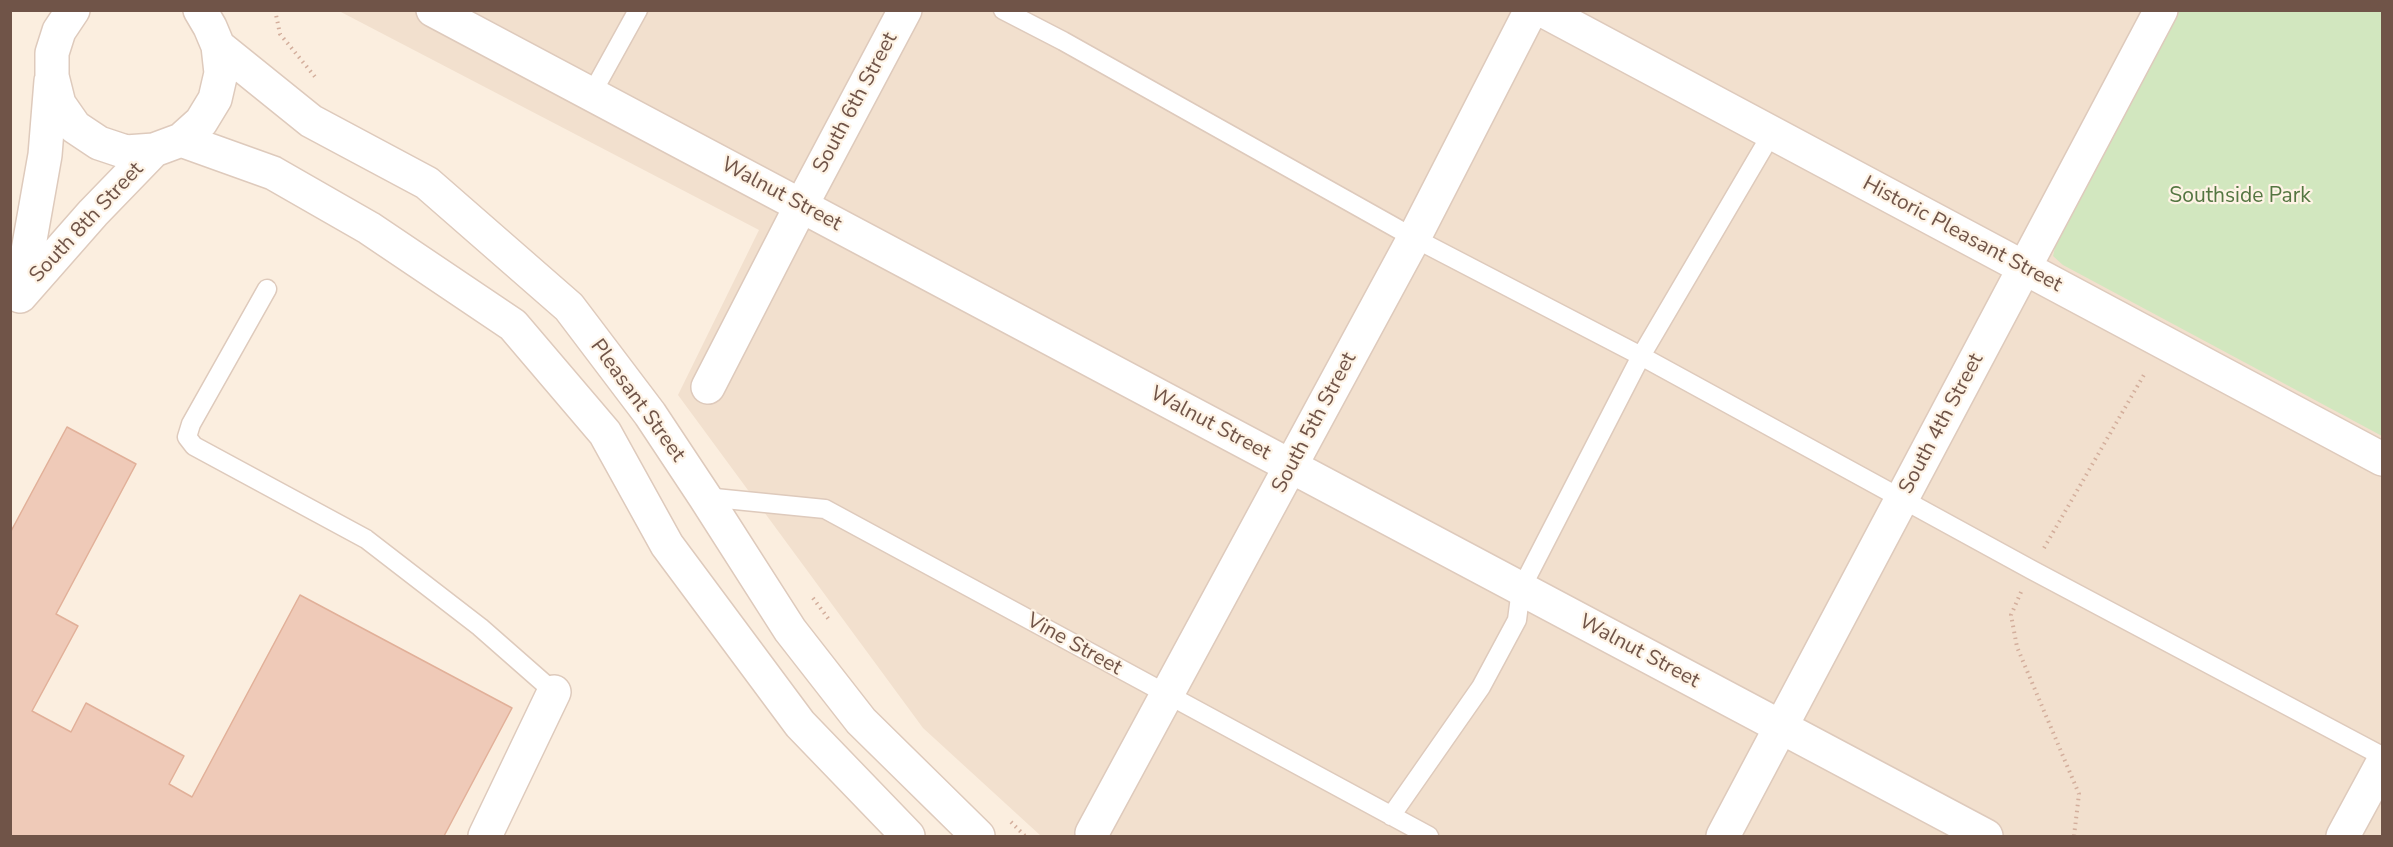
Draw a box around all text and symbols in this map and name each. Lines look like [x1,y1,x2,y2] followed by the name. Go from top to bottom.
[808,28,904,178] street label: South 6th Street
[716,153,846,237] street label: Walnut Street
[25,158,149,288] street label: South 8th Street
[1858,172,2066,298] street label: Historic Pleasant Street
[2169,184,2311,210] park label: Southside Park
[584,335,690,467] street label: Pleasant Street
[1267,348,1363,498] street label: South 5th Street
[1894,349,1990,499] street label: South 4th Street
[1145,382,1275,466] street label: Walnut Street
[1022,608,1126,682] street label: Vine Street
[1574,610,1704,694] street label: Walnut Street

